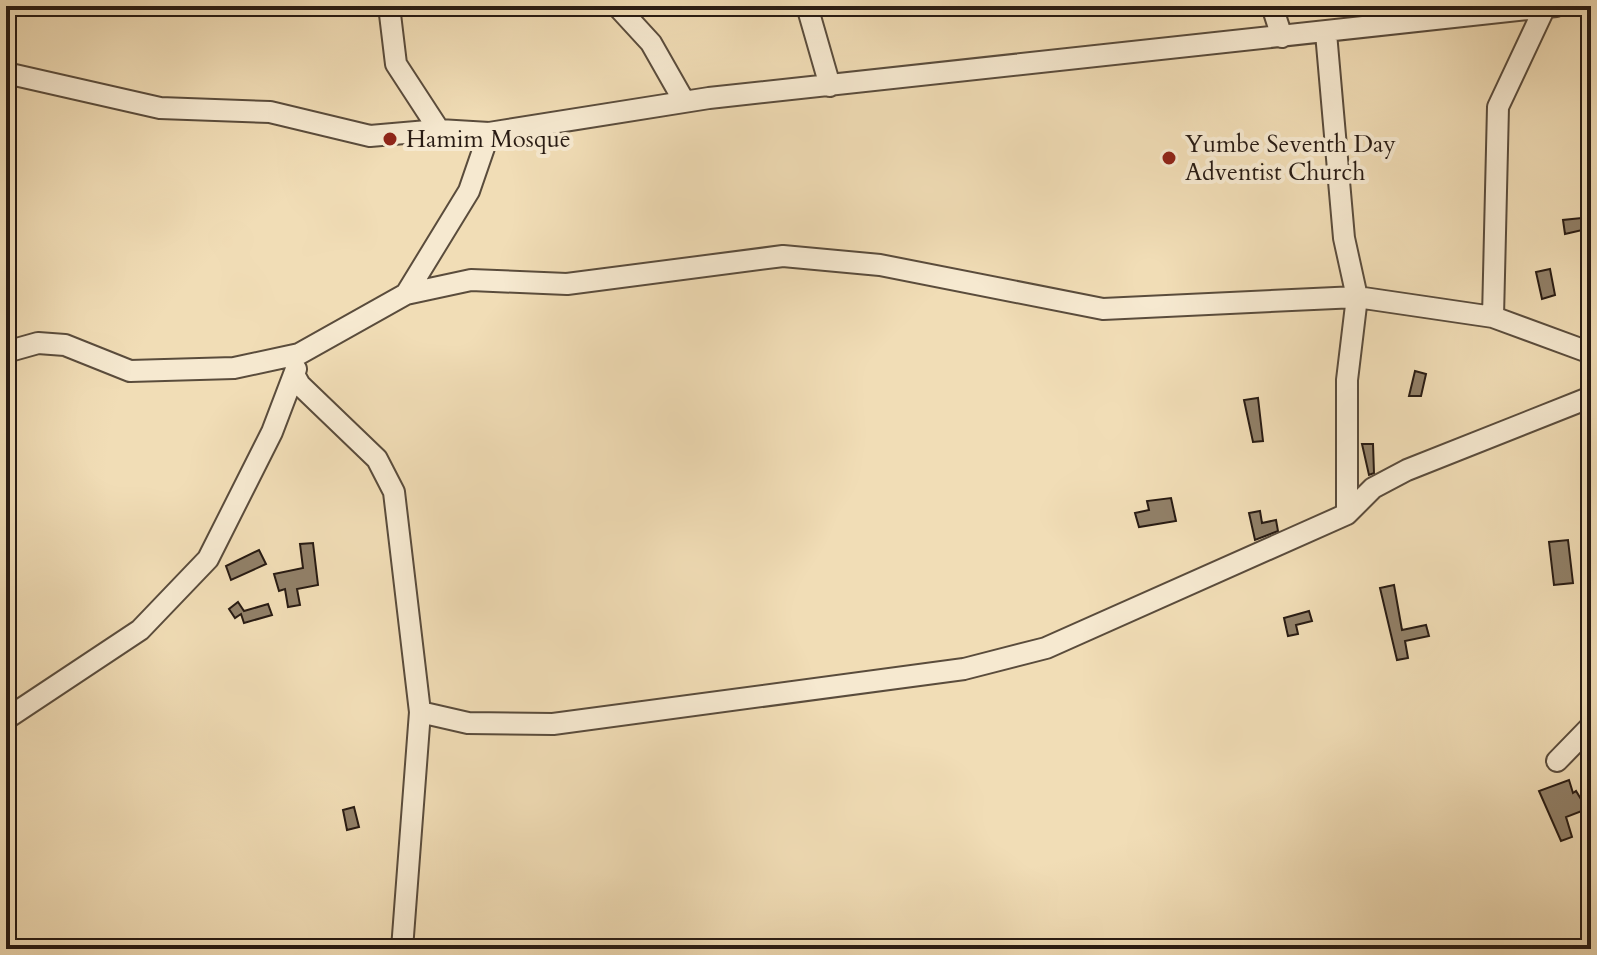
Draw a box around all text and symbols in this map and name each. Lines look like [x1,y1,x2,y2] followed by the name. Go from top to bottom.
[406,123,571,156] place label: Hamim Mosque
[1185,128,1396,189] place label: Yumbe Seventh Day Adventist Church
[381,130,399,148] marker: Hamim Mosque
[1160,149,1178,167] marker: Yumbe Seventh Day Adventist Church

